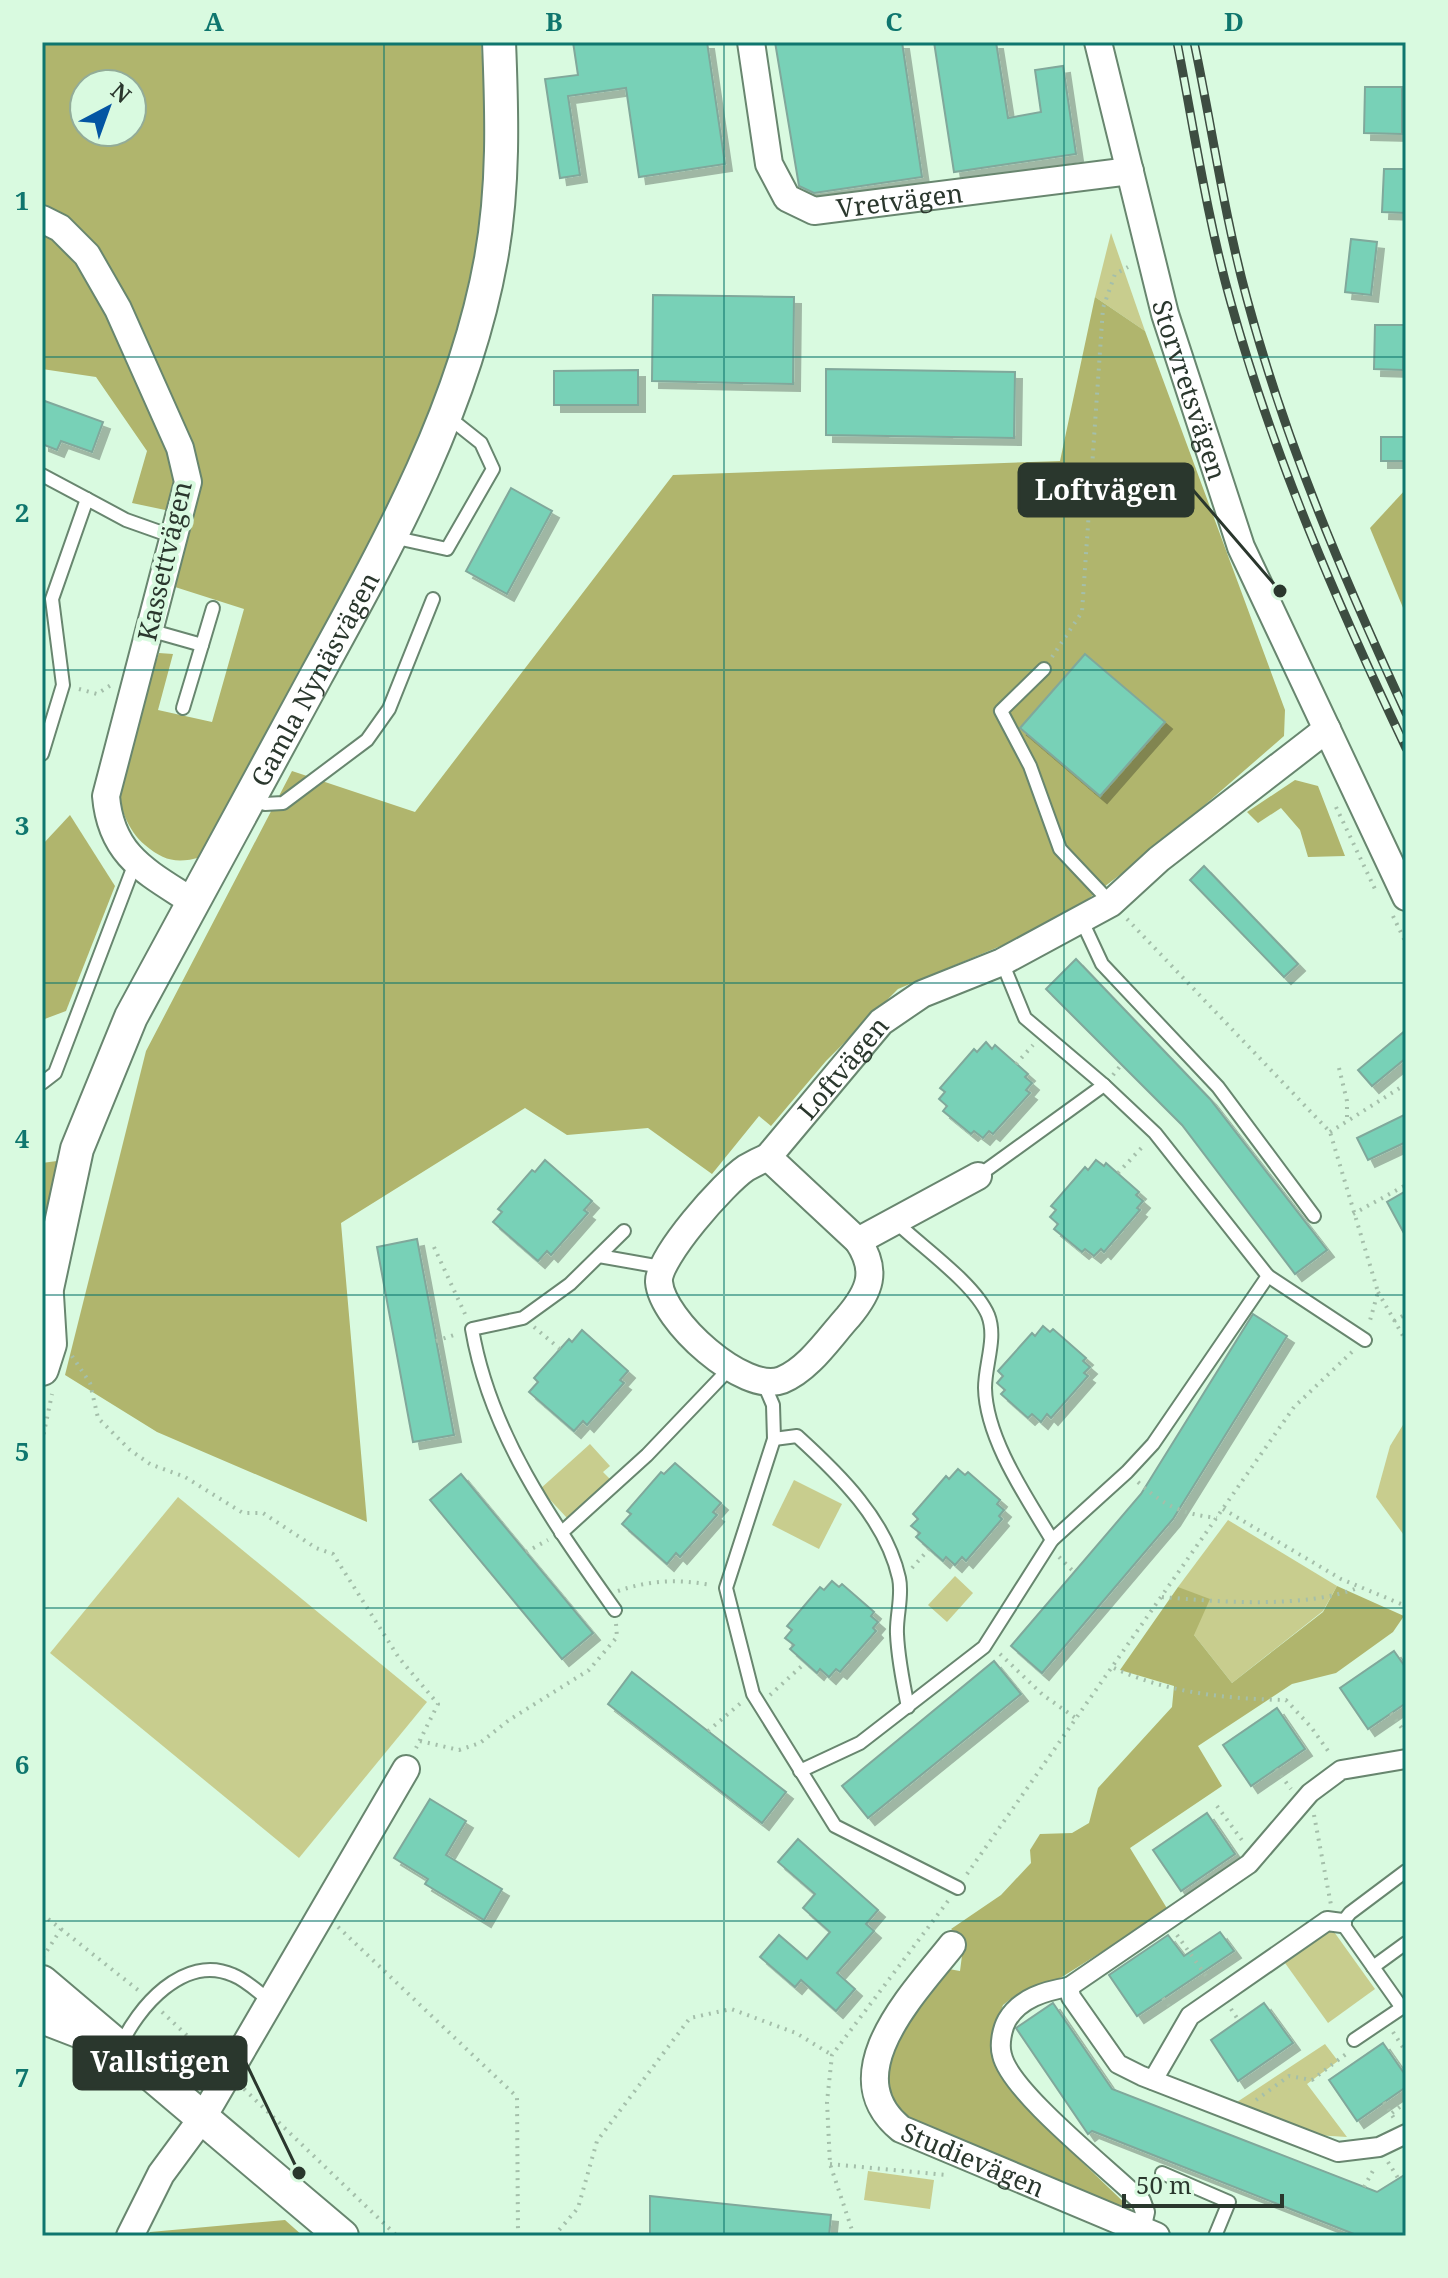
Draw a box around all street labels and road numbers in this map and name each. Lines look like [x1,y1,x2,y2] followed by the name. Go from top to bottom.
[834,174,965,226] street label: Vretvägen
[1144,296,1236,485] street label: Storvretsvägen
[128,477,200,644] street label: Kassettvägen
[242,565,388,793] street label: Gamla Nynäsvägen
[789,1008,897,1127] street label: Loftvägen
[896,2113,1051,2205] street label: Studievägen

